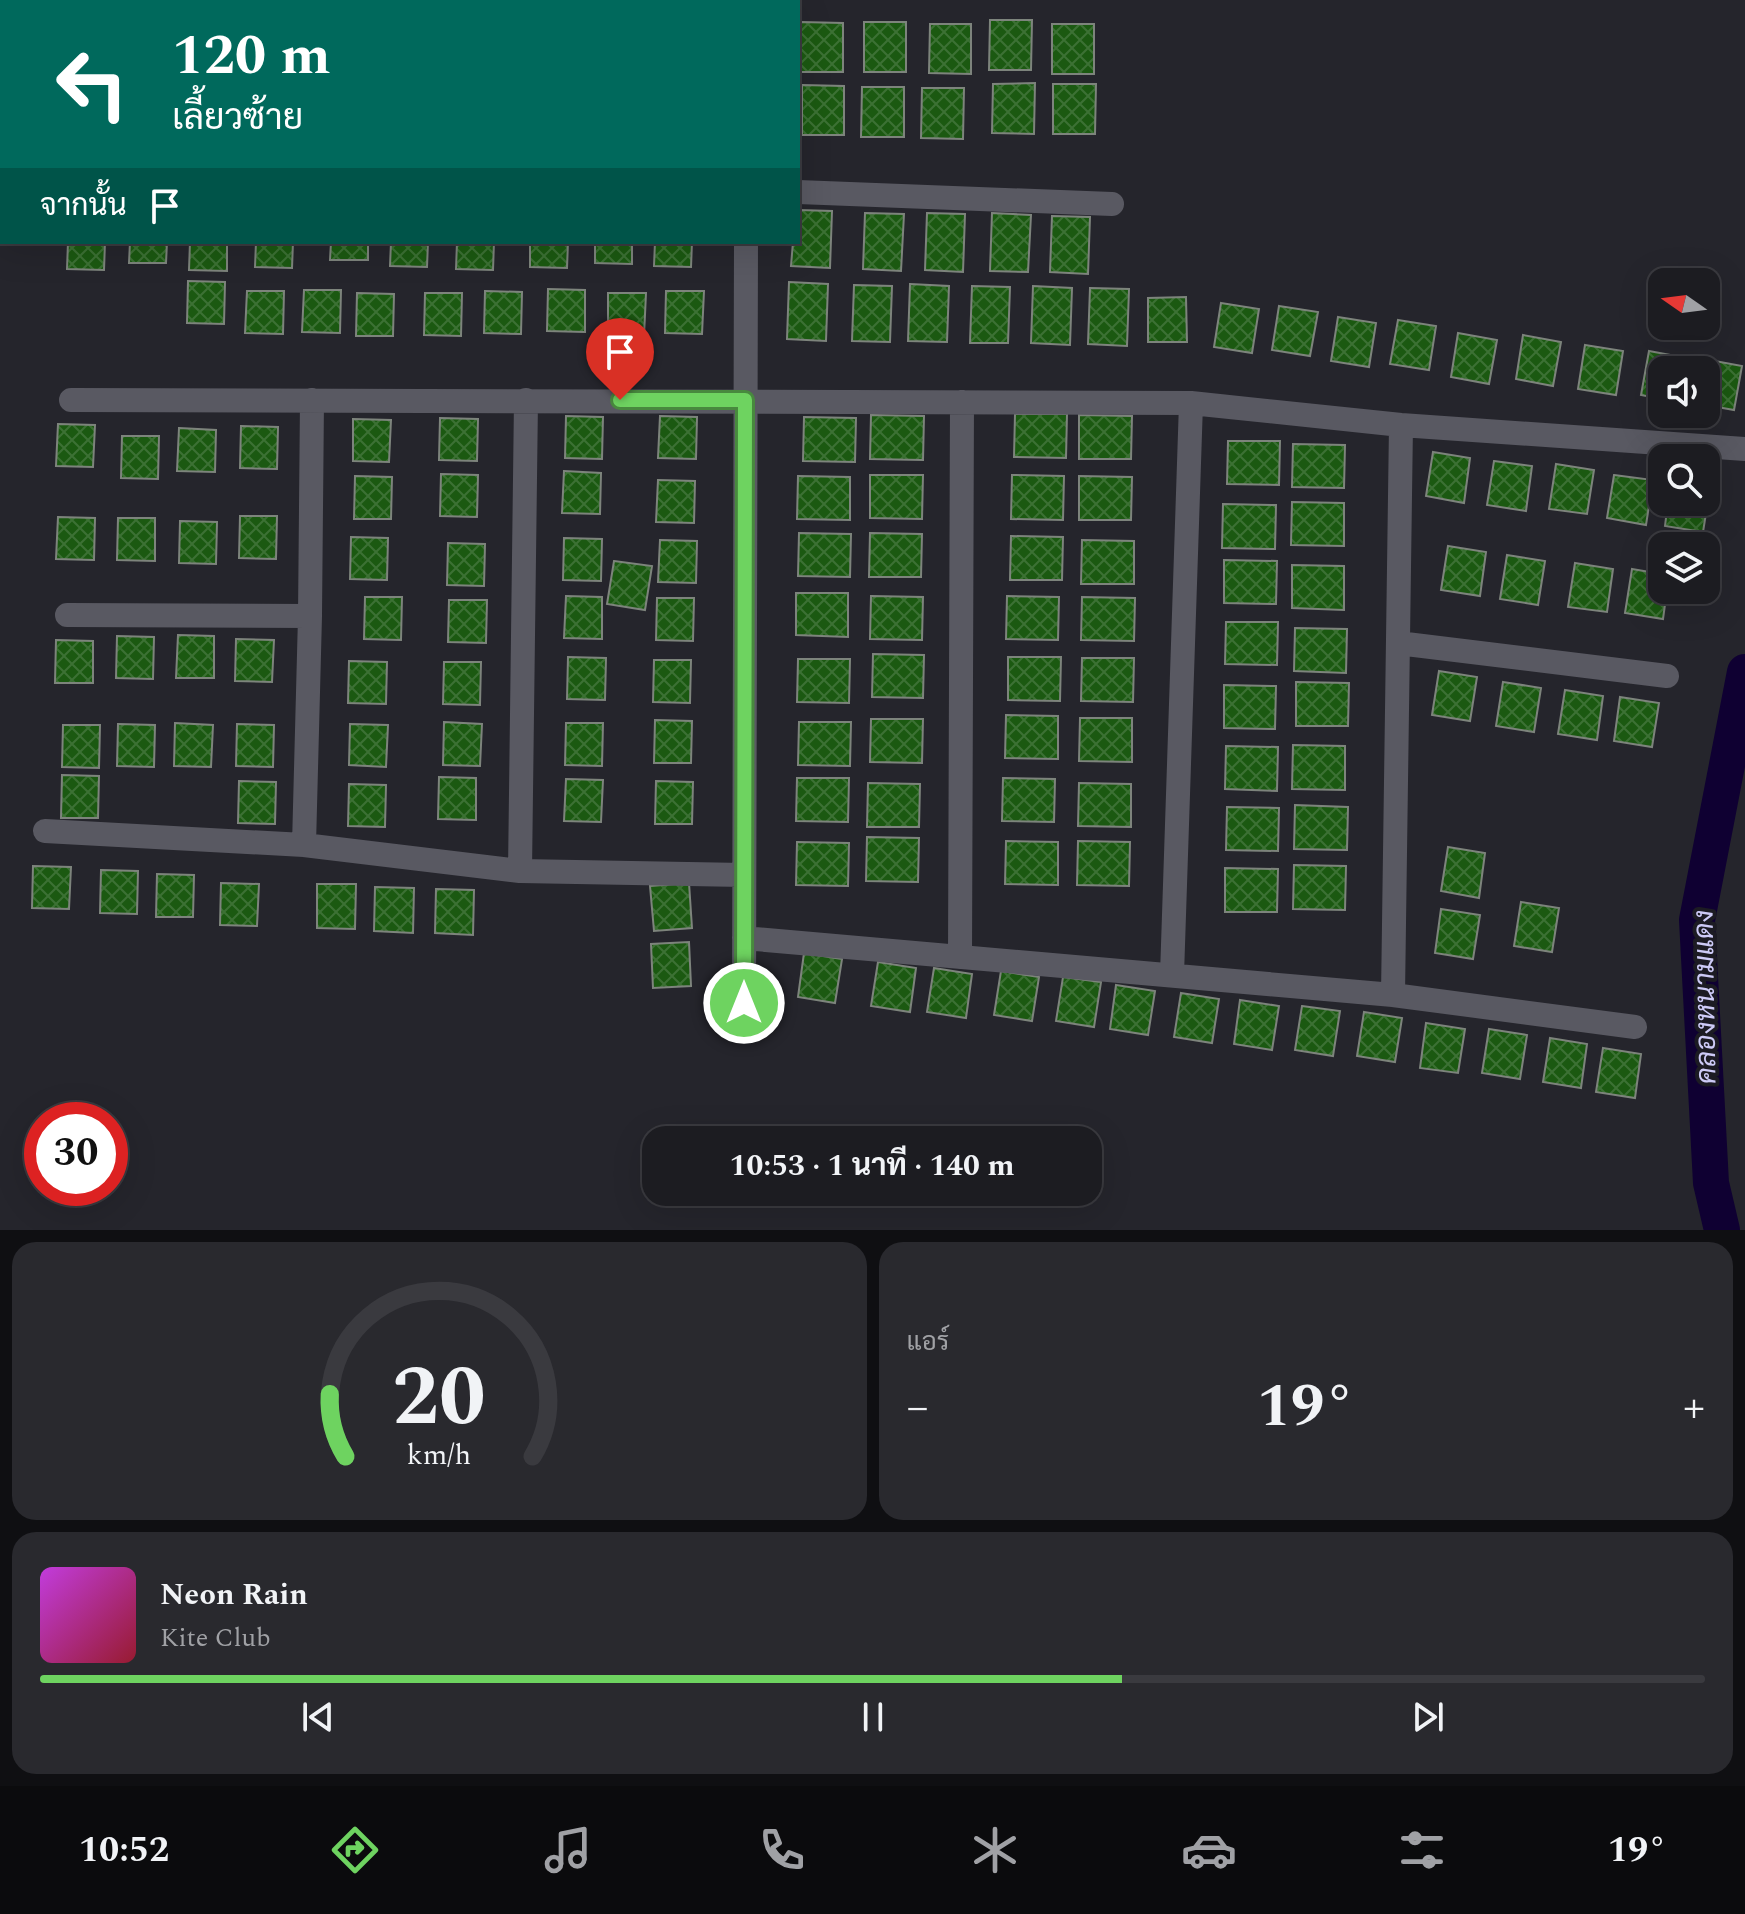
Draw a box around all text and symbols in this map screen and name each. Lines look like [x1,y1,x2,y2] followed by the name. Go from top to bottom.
[172,14,331,99] text: 120 m
[40,32,144,136] icon: left
[172,91,303,146] text: เลี้ยวซ้าย
[40,183,127,229] text: จากนั้น
[143,184,187,228] icon: arrive
[1648,268,1720,340] north arrow
[1648,268,1720,604] map controls
[586,318,654,400] pin
[598,330,642,374] icon: arrive
[1648,356,1720,428] button: sound
[1648,444,1720,516] button: search
[1648,532,1720,604] button: layers
[1682,910,1729,1084] water label: คลองหนามแดง
[702,961,786,1045] position arrow
[24,1102,128,1206] speed limit sign: 30
[730,1143,1014,1189] text: 10:53 · 1 นาที · 140 m
[907,1322,949,1362] text: แอร์
[393,1335,486,1462] text: 20
[1257,1361,1354,1453] text: 19°
[907,1374,929,1441] text: −
[1683,1374,1705,1441] text: +
[407,1434,471,1477] text: km/h
[160,1572,308,1618] text: Neon Rain
[160,1618,271,1658] text: Kite Club
[296,1695,340,1739] icon: previous
[851,1695,895,1739] icon: pause
[1406,1695,1450,1739] icon: next
[327,1822,383,1878] icon: directions
[540,1822,596,1878] icon: music
[754,1822,810,1878] icon: phone
[967,1822,1023,1878] icon: climate
[1181,1822,1237,1878] icon: car
[1394,1822,1450,1878] icon: filters
[79,1823,169,1878] text: 10:52
[1608,1823,1666,1878] text: 19°

